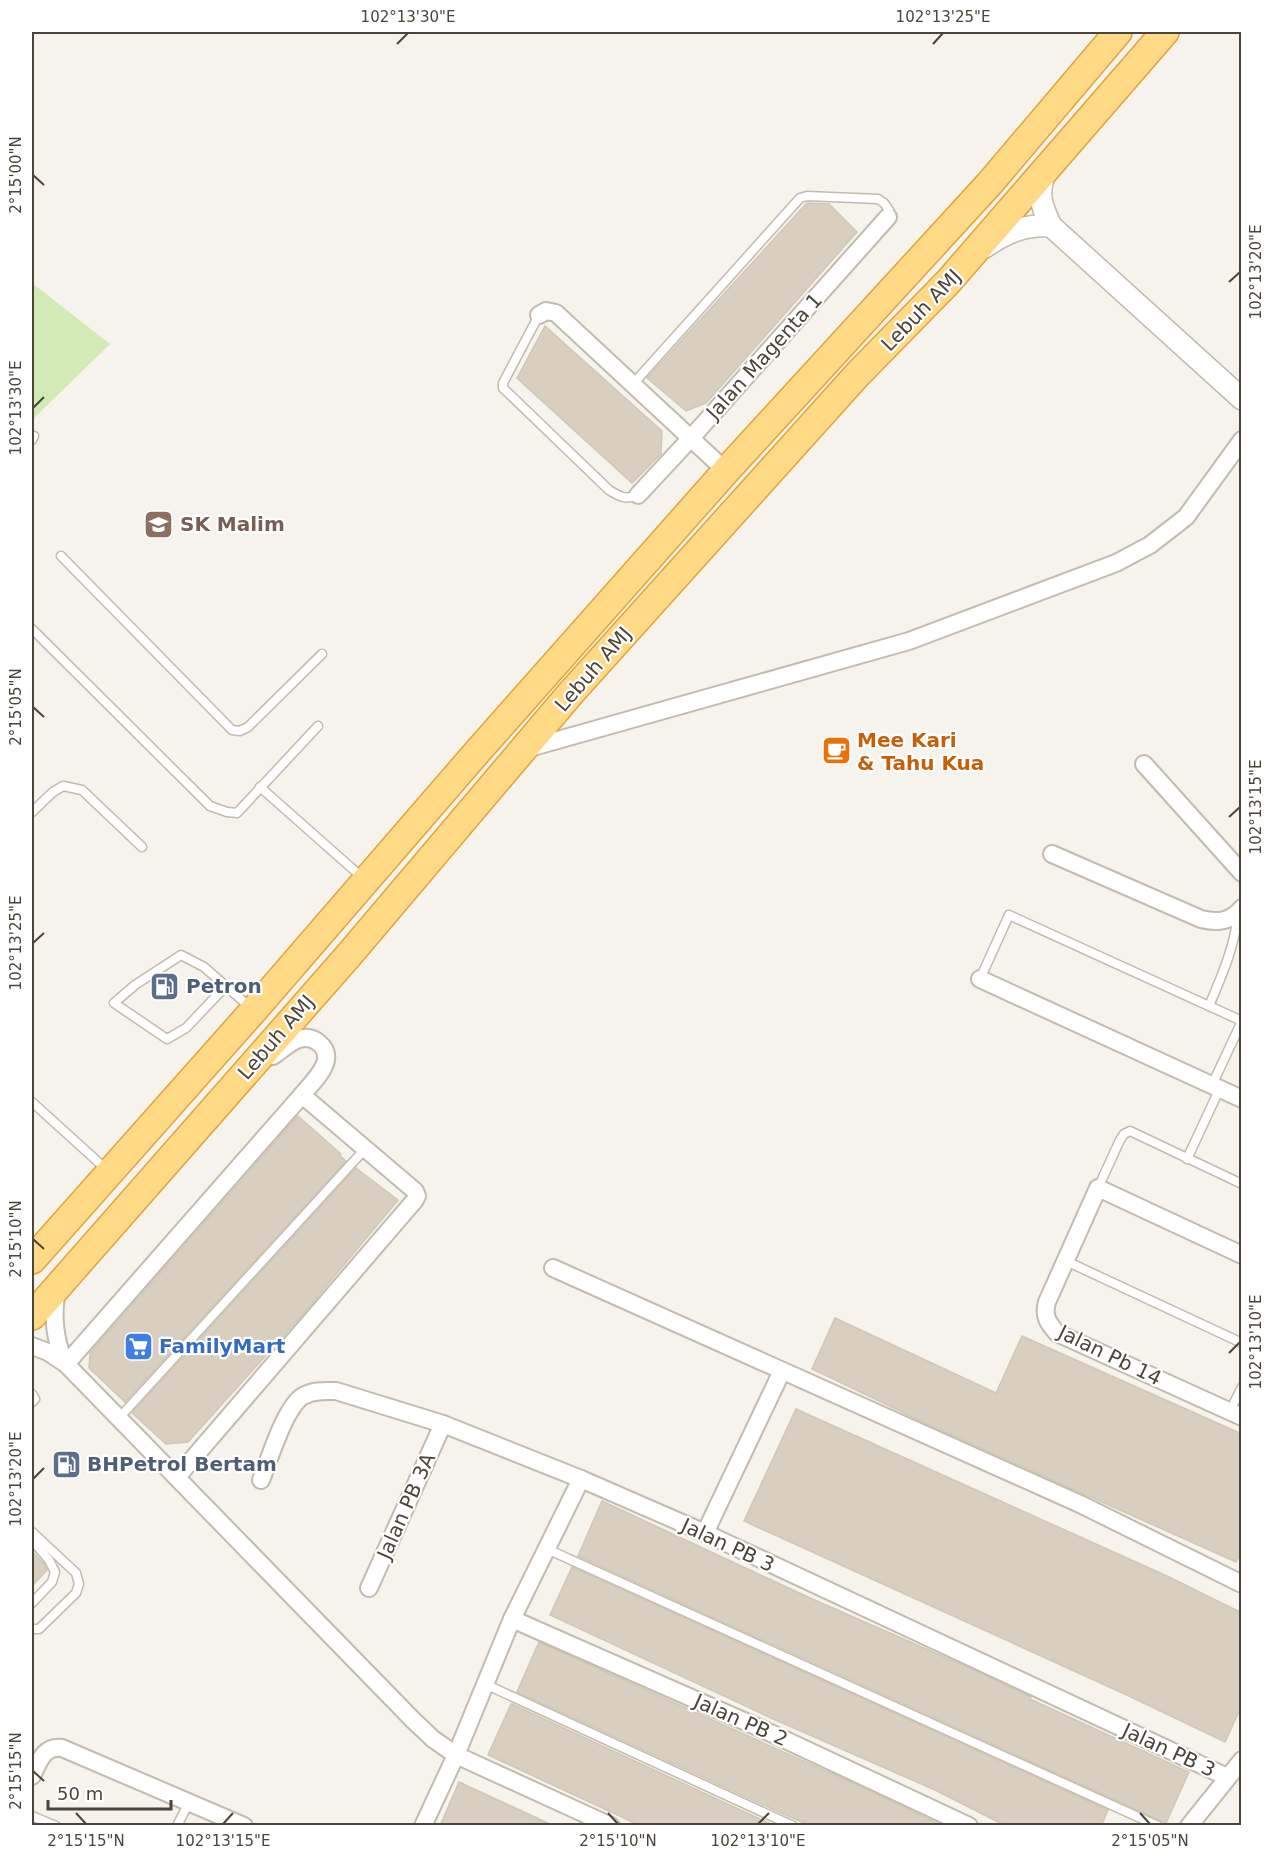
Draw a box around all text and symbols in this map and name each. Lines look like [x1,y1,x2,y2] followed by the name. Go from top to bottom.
[361,8,455,26] text: 102°13'30"E
[896,8,990,26] text: 102°13'25"E
[7,136,25,214] text: 2°15'00"N
[1247,225,1265,319] text: 102°13'20"E
[876,264,966,356] street label: Lebuh AMJ
[700,288,827,425] street label: Jalan Magenta 1
[7,361,25,455] text: 102°13'30"E
[143,508,175,540] school or university icon: SK Malim
[180,512,285,536] place label: SK Malim
[550,622,636,716] street label: Lebuh AMJ
[7,668,25,746] text: 2°15'05"N
[857,728,984,775] place label: Mee Kari & Tahu Kua
[820,735,852,767] cafe icon: Mee Kari & Tahu Kua
[1247,760,1265,854] text: 102°13'15"E
[7,896,25,990] text: 102°13'25"E
[149,970,181,1002] fuel station icon: Petron
[186,974,262,998] place label: Petron
[233,990,319,1084] street label: Lebuh AMJ
[7,1200,25,1278] text: 2°15'10"N
[1247,1295,1265,1389] text: 102°13'10"E
[1053,1319,1165,1390] street label: Jalan Pb 14
[122,1330,154,1362] supermarket icon: FamilyMart
[159,1334,286,1358] place label: FamilyMart
[7,1432,25,1526] text: 102°13'20"E
[50,1448,82,1480] fuel station icon: BHPetrol Bertam
[371,1449,440,1565] street label: Jalan PB 3A
[87,1452,277,1476] place label: BHPetrol Bertam
[676,1512,778,1577] street label: Jalan PB 3
[689,1688,792,1751] street label: Jalan PB 2
[1117,1717,1219,1782] street label: Jalan PB 3
[7,1732,25,1810] text: 2°15'15"N
[48,1773,171,1811] scale bar
[57,1783,103,1804] text: 50 m
[47,1832,125,1850] text: 2°15'15"N
[176,1832,270,1850] text: 102°13'15"E
[579,1832,657,1850] text: 2°15'10"N
[711,1832,805,1850] text: 102°13'10"E
[1111,1832,1189,1850] text: 2°15'05"N

